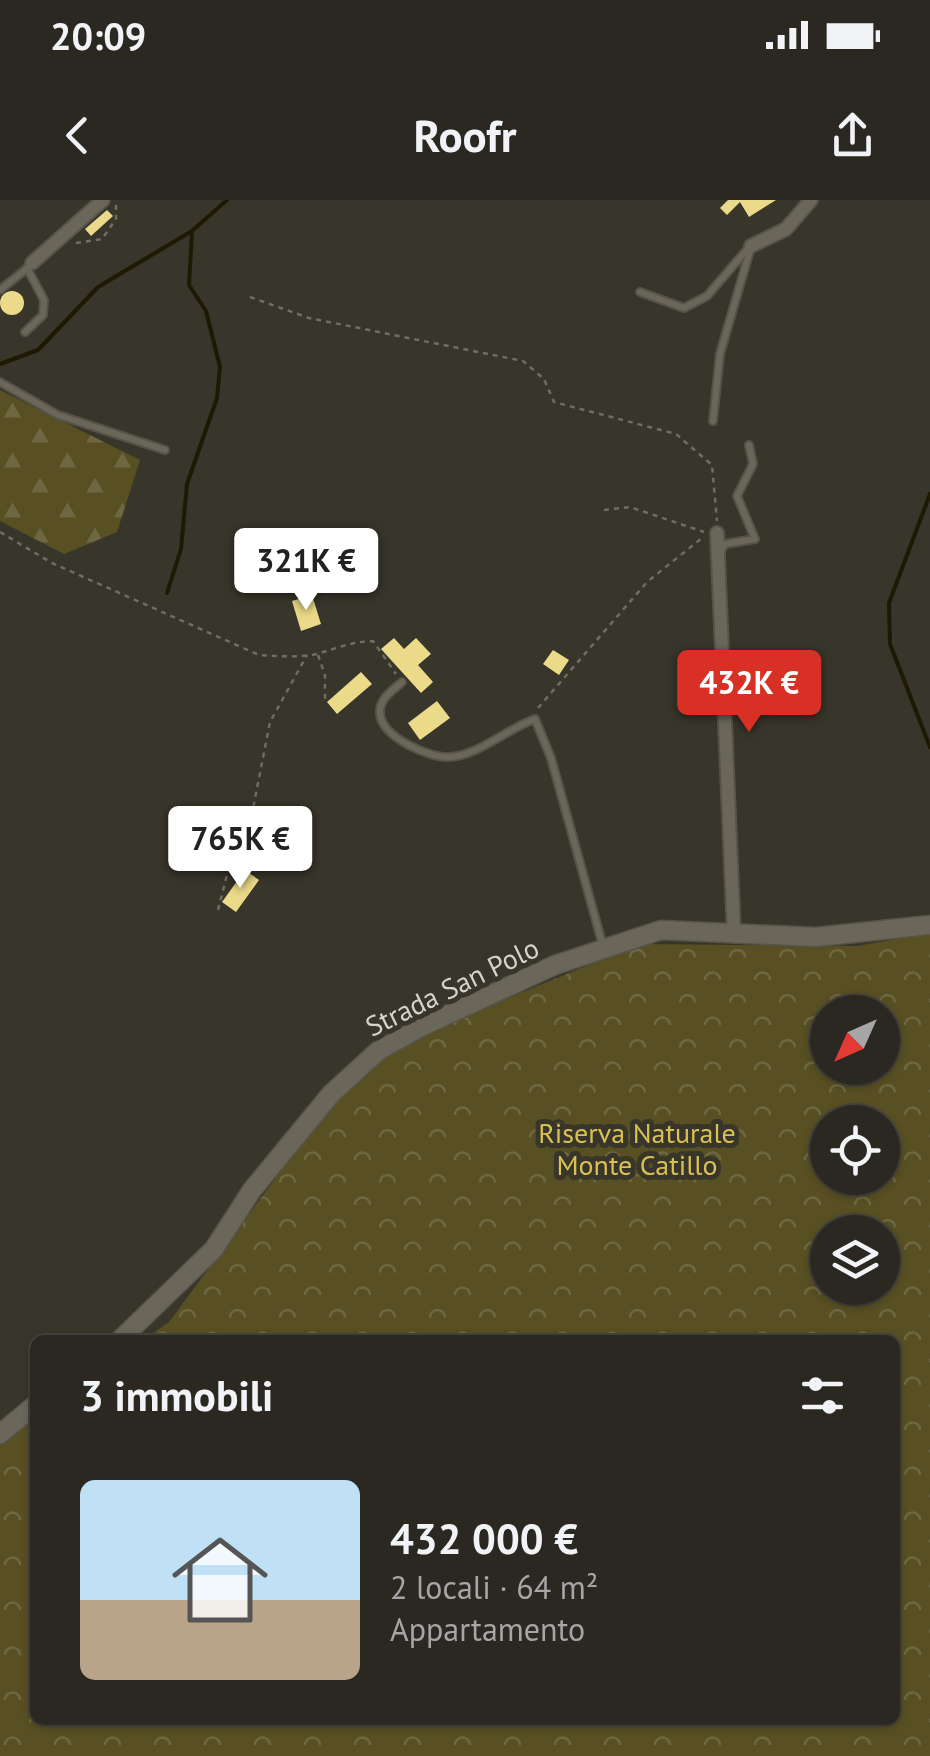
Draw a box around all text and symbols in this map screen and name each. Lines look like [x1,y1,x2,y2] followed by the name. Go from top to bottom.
[50,11,146,60] text: 20:09
[414,106,516,164] text: Roofr
[50,108,105,163] icon: back
[825,108,880,163] icon: share
[225,528,387,613] pin: 321K €
[256,539,356,581] text: 321K €
[668,650,830,735] pin: 432K €
[699,661,799,703] text: 432K €
[159,806,321,891] pin: 765K €
[190,817,290,859] text: 765K €
[359,929,545,1045] street label: Strada San Polo
[810,995,900,1085] north arrow
[810,995,900,1305] map controls
[810,1105,900,1195] button: locate
[538,1114,736,1183] park label: Riserva Naturale Monte Catillo
[810,1215,900,1305] button: layers
[80,1368,273,1423] text: 3 immobili
[795,1368,850,1423] icon: filters
[390,1511,578,1566] text: 432 000 €
[160,1520,280,1640] icon: home
[390,1566,598,1608] text: 2 locali · 64 m²
[390,1608,585,1650] text: Appartamento

